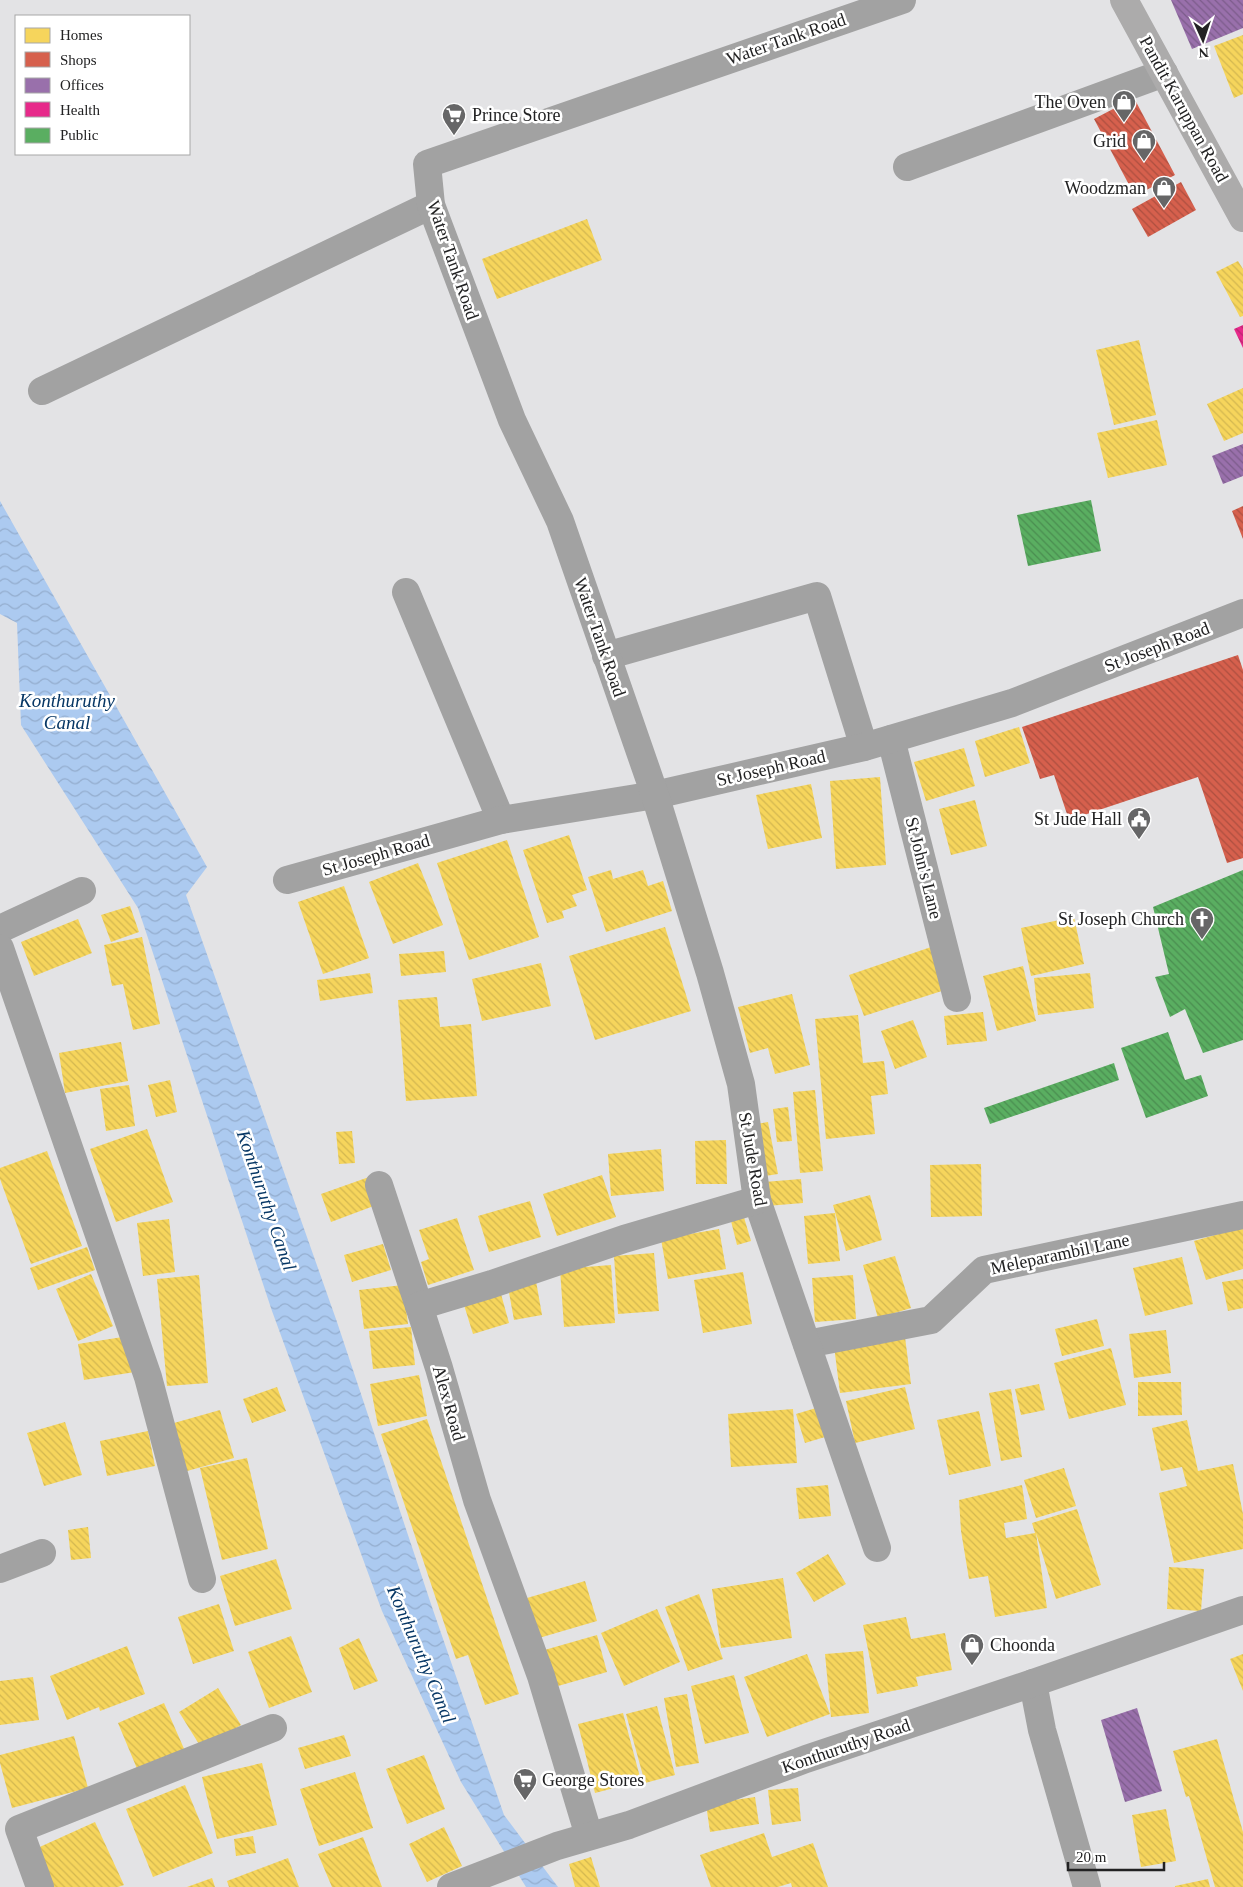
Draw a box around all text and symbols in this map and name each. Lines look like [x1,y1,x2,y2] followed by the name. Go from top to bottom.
[724,9,848,69] street label: Water Tank Road
[15,15,190,155] legend
[1178,15,1228,65] north arrow
[60,27,103,43] text: Homes
[1136,32,1232,186] street label: Pandit Karuppan Road
[1198,45,1209,60] text: N
[60,52,97,68] text: Shops
[60,77,104,93] text: Offices
[1111,89,1137,123] shop icon: The Oven
[1035,92,1106,112] place label: The Oven
[60,102,100,118] text: Health
[441,102,467,136] supermarket icon: Prince Store
[472,105,560,125] place label: Prince Store
[60,127,99,143] text: Public
[1131,128,1157,162] shop icon: Grid
[1093,131,1126,151] place label: Grid
[1151,175,1177,209] shop icon: Woodzman
[1064,178,1146,198] place label: Woodzman
[423,198,483,322] street label: Water Tank Road
[570,575,630,699] street label: Water Tank Road
[1102,618,1212,676] street label: St Joseph Road
[18,690,116,733] water label: Konthuruthy Canal
[715,746,827,790] street label: St Joseph Road
[1126,806,1152,840] public building icon: St Jude Hall
[1034,809,1122,829] place label: St Jude Hall
[902,815,946,921] street label: St John's Lane
[320,830,432,880] street label: St Joseph Road
[1189,906,1215,940] church icon: St Joseph Church
[1058,909,1184,929] place label: St Joseph Church
[735,1110,771,1208] street label: St Jude Road
[232,1126,300,1273] water label: Konthuruthy Canal
[989,1230,1131,1278] street label: Meleparambil Lane
[429,1363,469,1443] street label: Alex Road
[383,1581,460,1726] water label: Konthuruthy Canal
[959,1632,985,1666] shop icon: Choonda
[990,1635,1055,1655] place label: Choonda
[779,1715,913,1777] street label: Konthuruthy Road
[512,1767,538,1801] supermarket icon: George Stores
[542,1770,644,1790] place label: George Stores
[1068,1840,1164,1872] scale bar
[1076,1849,1107,1865] text: 20 m

